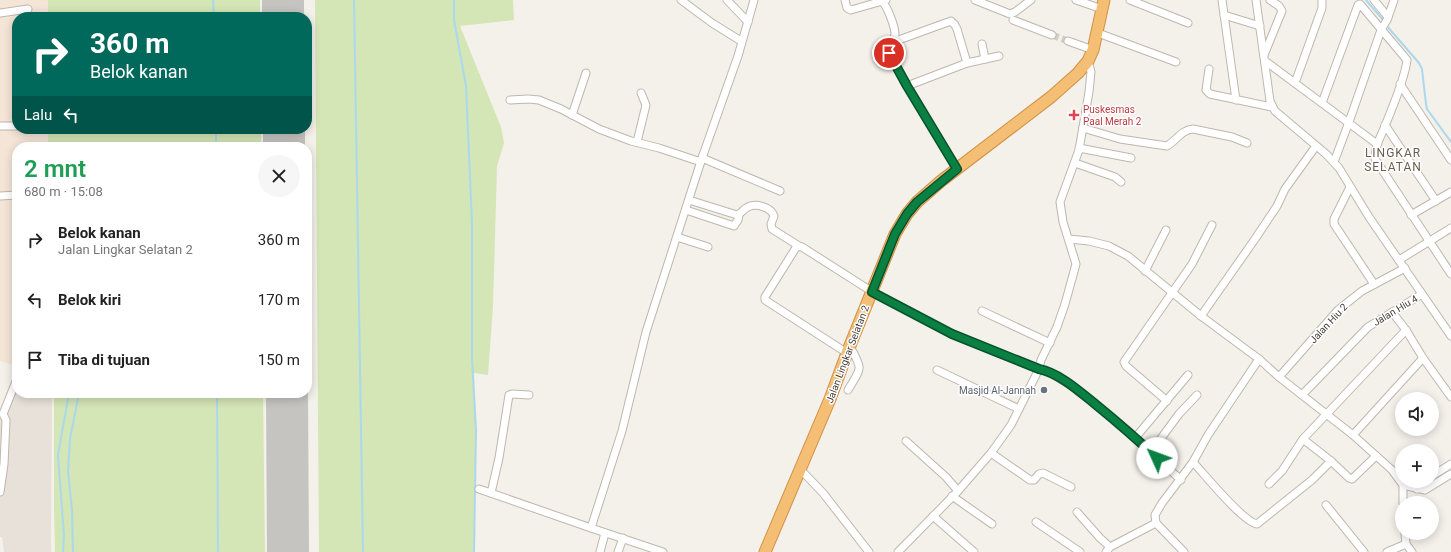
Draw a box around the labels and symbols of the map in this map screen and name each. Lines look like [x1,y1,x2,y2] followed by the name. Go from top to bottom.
[872,36,906,70] pin
[1083,104,1142,127] place label: Puskesmas Paal Merah 2
[1068,109,1080,121] marker: Puskesmas Paal Merah 2
[1364,146,1422,174] district label: LINGKAR SELATAN
[1371,293,1420,328] street label: Jalan Hiu 4
[1307,301,1350,345] street label: Jalan Hiu 2
[824,303,871,405] street label: Jalan Lingkar Selatan 2
[959,385,1036,396] place label: Masjid Al-Jannah
[1039,385,1049,395] marker: Masjid Al-Jannah
[1136,437,1178,479] position arrow

